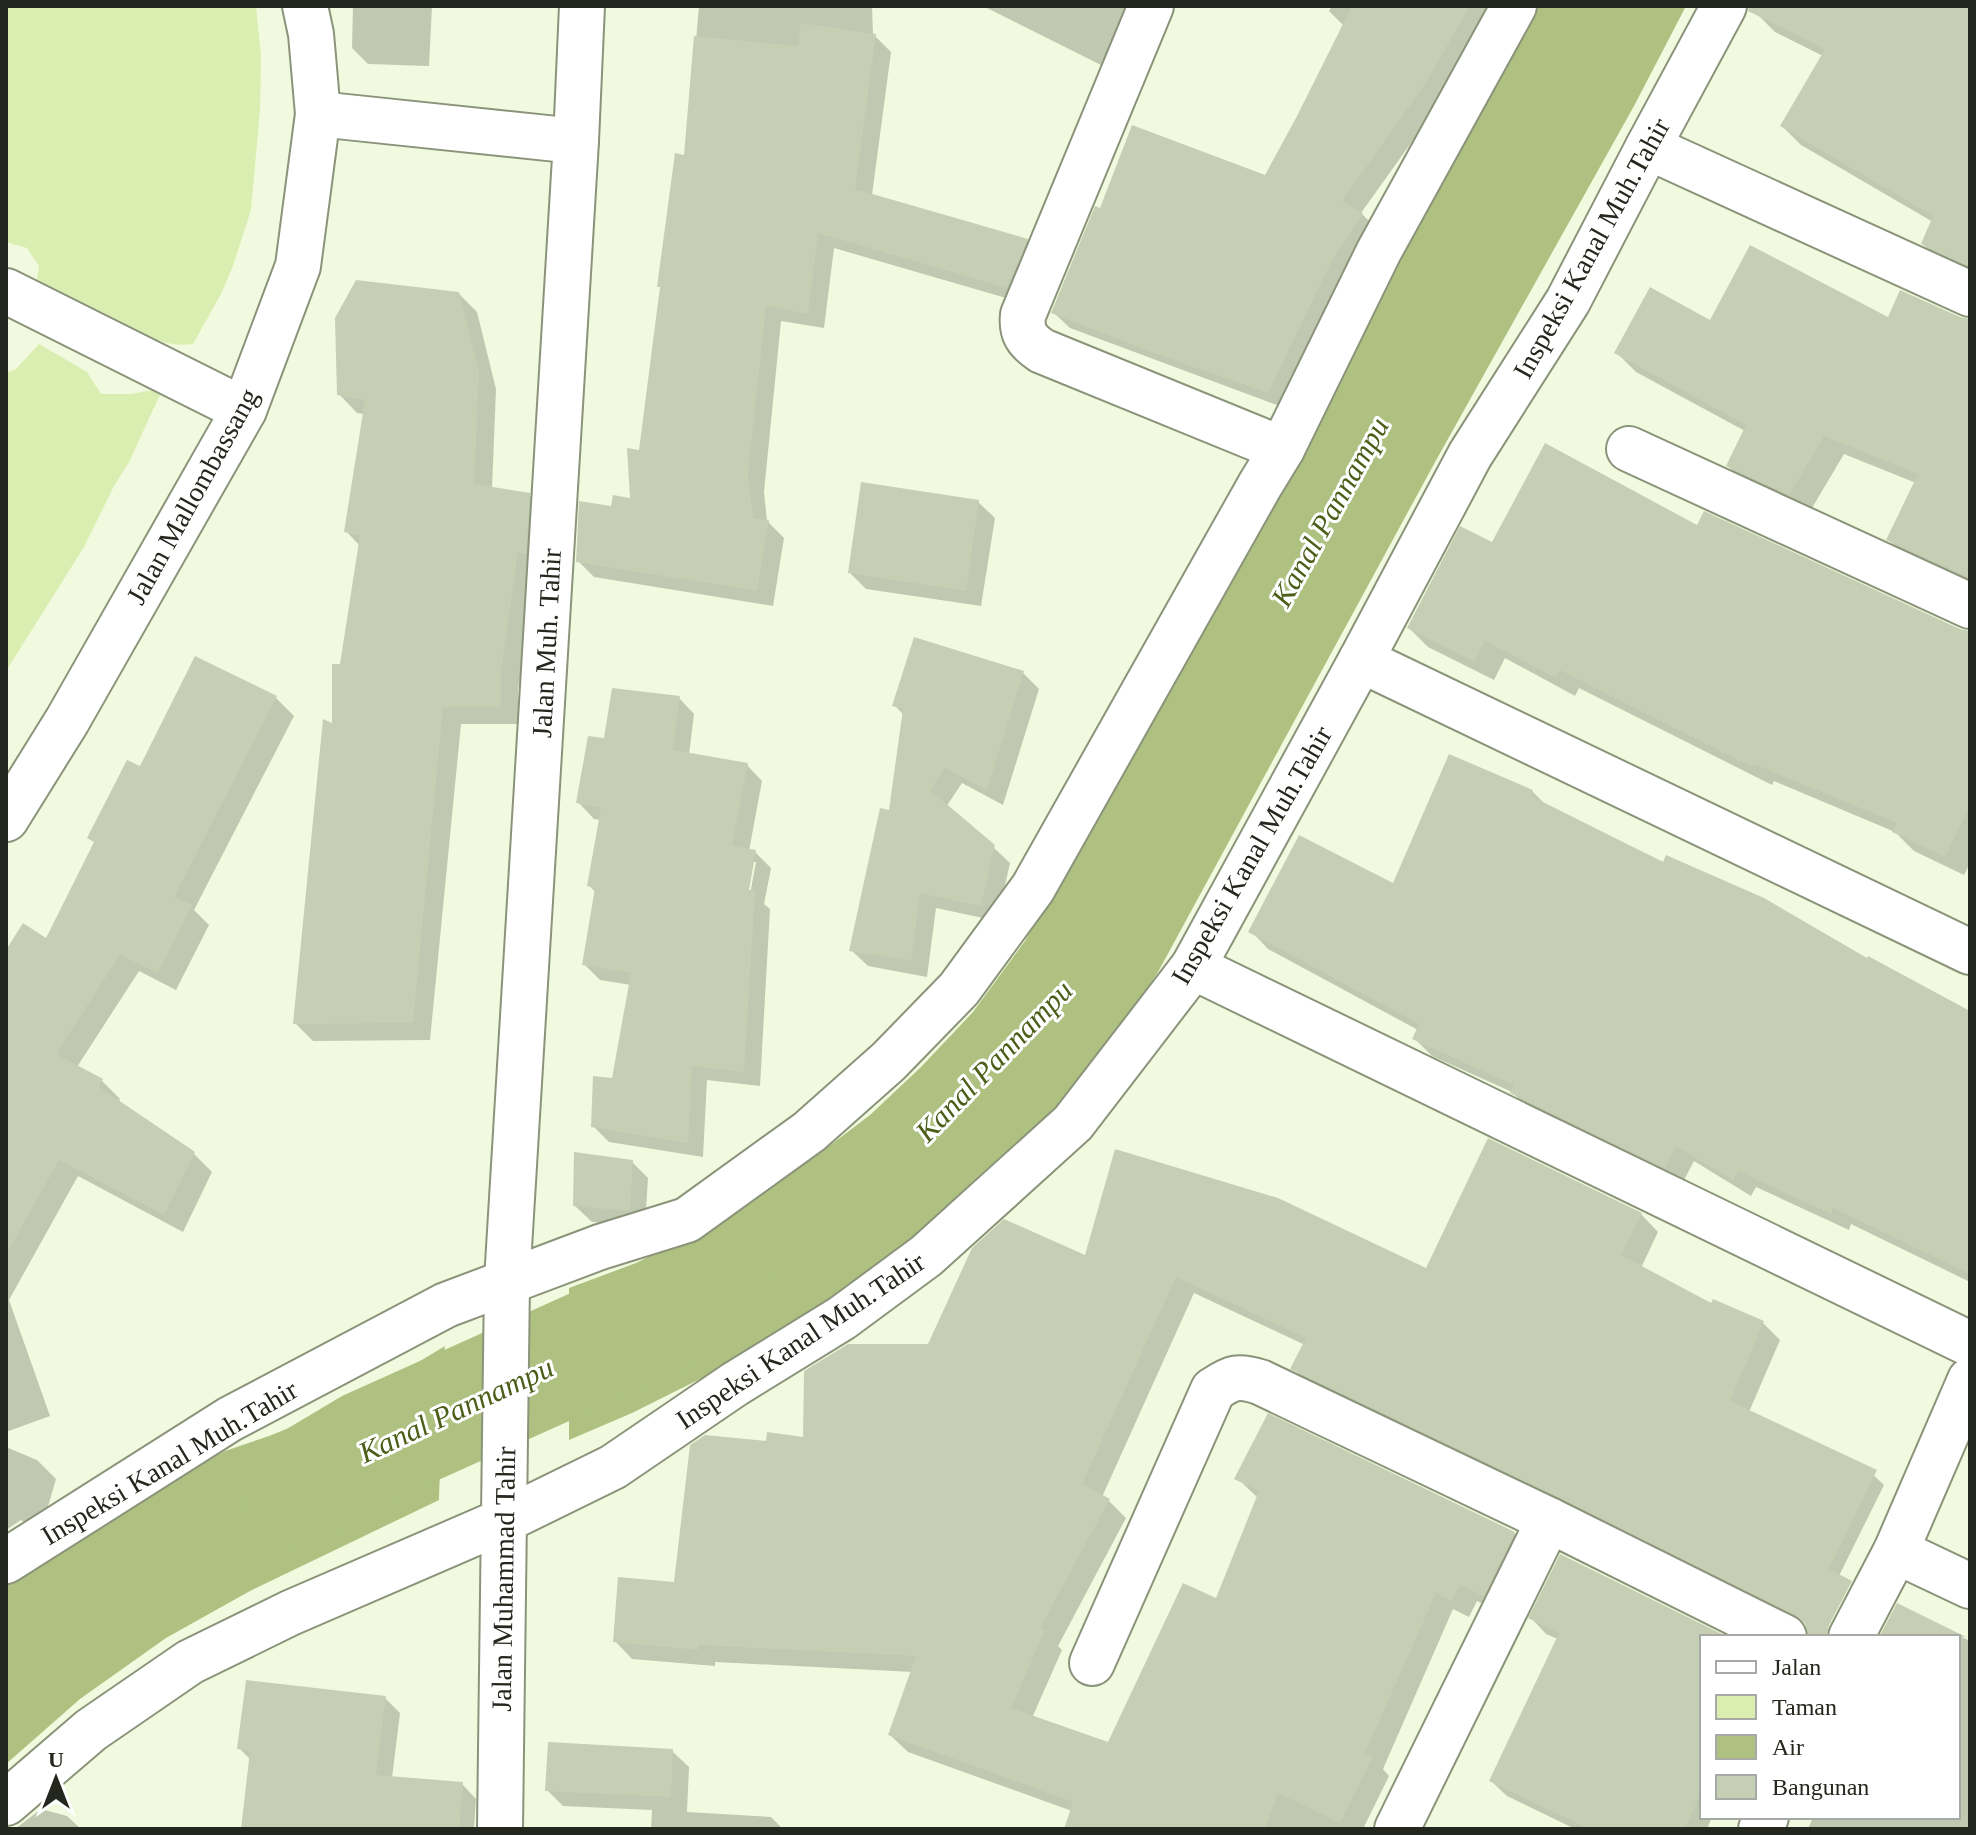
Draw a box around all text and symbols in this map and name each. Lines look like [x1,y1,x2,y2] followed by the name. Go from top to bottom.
[1507,112,1676,384] street label: Inspeksi Kanal Muh.Tahir
[120,383,265,610] street label: Jalan Mallombassang
[1264,412,1395,613] water label: Kanal Pannampu
[526,547,567,739] street label: Jalan Muh. Tahir
[1165,720,1338,990] street label: Inspeksi Kanal Muh.Tahir
[908,973,1079,1149] water label: Kanal Pannampu
[670,1245,931,1435] street label: Inspeksi Kanal Muh.Tahir
[352,1350,558,1469] water label: Kanal Pannampu
[36,1373,303,1551] street label: Inspeksi Kanal Muh.Tahir
[486,1446,521,1712] street label: Jalan Muhammad Tahir
[1700,1635,1960,1819] legend
[1772,1654,1821,1680] text: Jalan
[1772,1694,1837,1720] text: Taman
[1772,1734,1804,1760] text: Air
[16,1739,96,1819] north arrow
[48,1747,64,1772] text: U
[1772,1774,1869,1800] text: Bangunan

